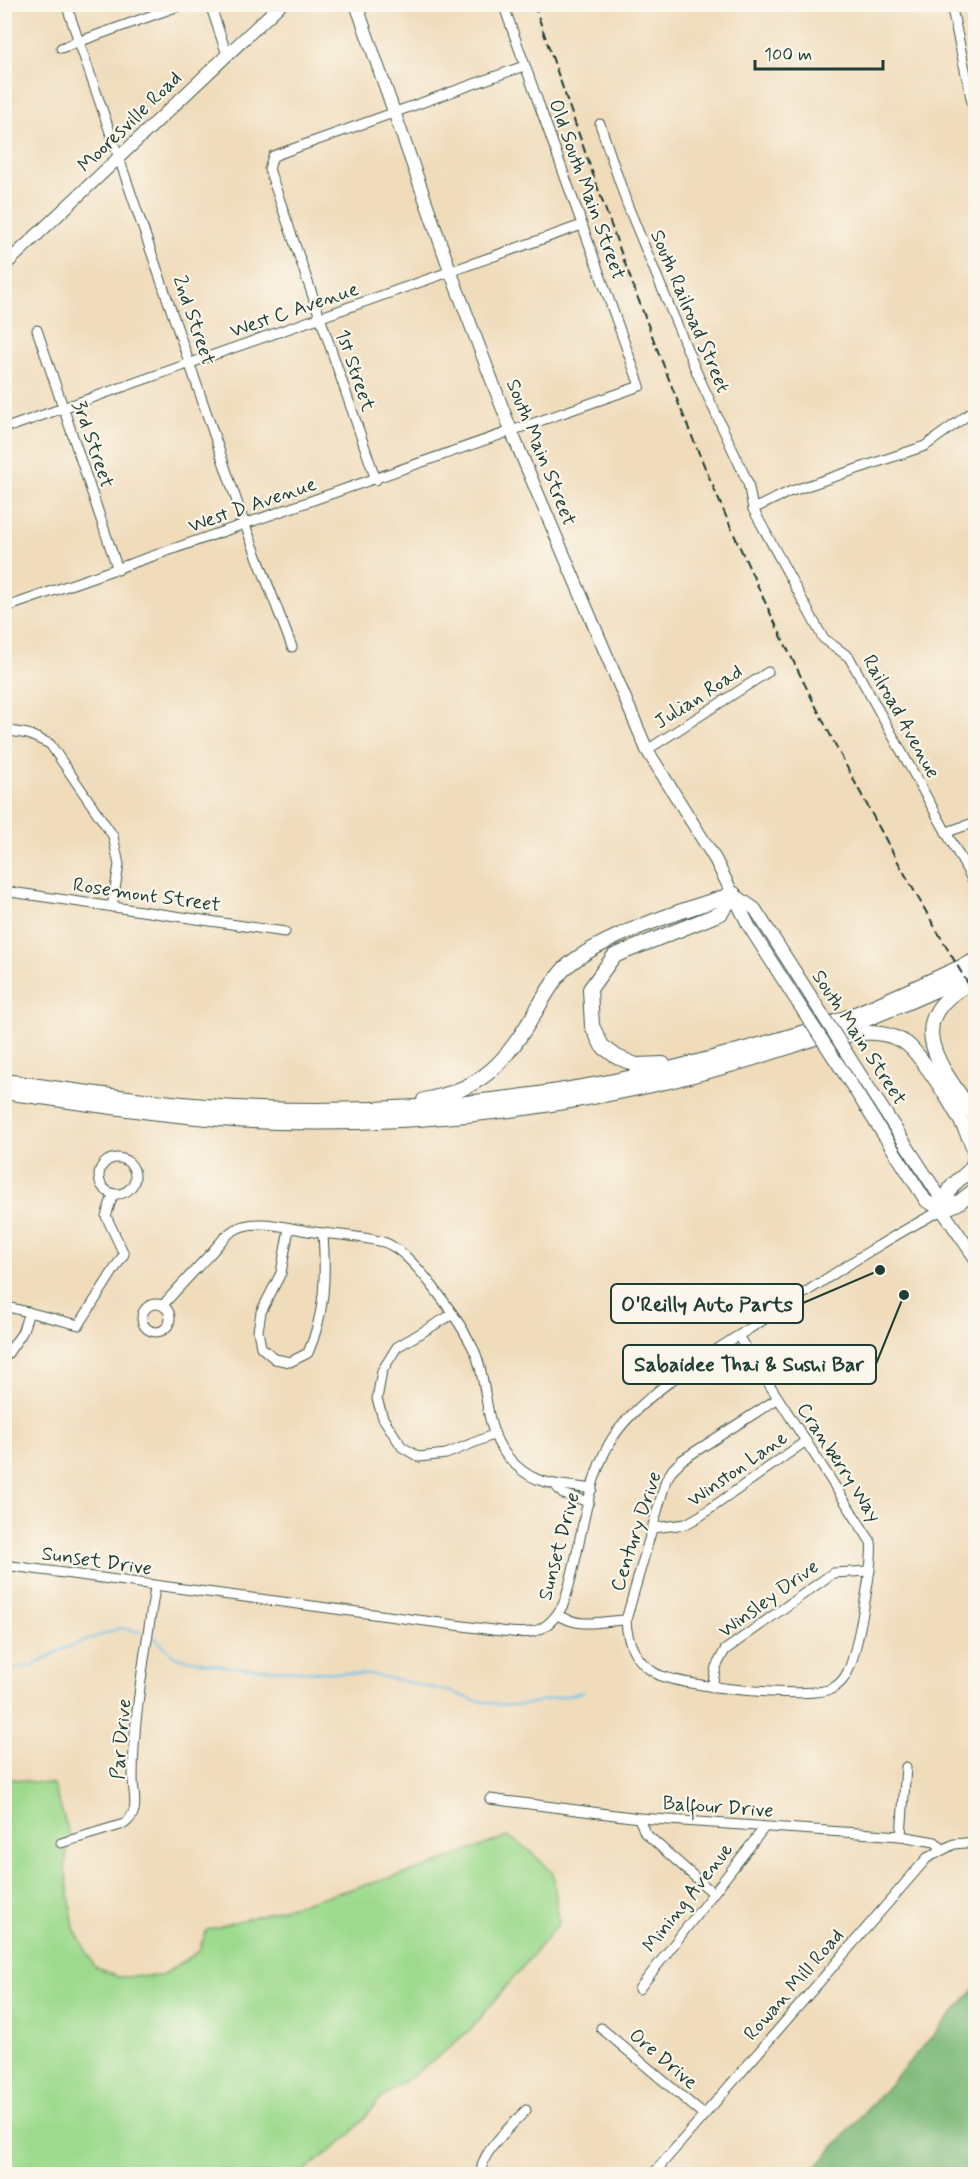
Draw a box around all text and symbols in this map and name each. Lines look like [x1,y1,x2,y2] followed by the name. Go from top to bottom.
[755,33,882,71] scale bar
[764,43,812,67] text: 100 m
[72,65,188,179] street label: Mooresville Road
[541,95,632,284] street label: Old South Main Street
[643,226,736,397] street label: South Railroad Street
[166,272,222,369] street label: 2nd Street
[227,276,363,345] street label: West C Avenue
[328,326,381,415] street label: 1st Street
[499,375,582,530] street label: South Main Street
[65,397,120,492] street label: 3rd Street
[185,471,320,540] street label: West D Avenue
[855,650,946,784] street label: Railroad Avenue
[649,659,748,736] street label: Julian Road
[71,872,222,919] street label: Rosemont Street
[805,965,913,1111] street label: South Main Street
[611,1284,803,1323] callout: O'Reilly Auto Parts
[621,1291,793,1319] text: O'Reilly Auto Parts
[623,1345,876,1384] callout: Sabaidee Thai & Sushi Bar
[634,1351,865,1379] text: Sabaidee Thai & Sushi Bar
[790,1398,888,1528] street label: Cranberry Way
[682,1425,793,1514] street label: Winston Lane
[604,1468,669,1595] street label: Century Drive
[532,1489,587,1603] street label: Sunset Drive
[40,1540,154,1583] street label: Sunset Drive
[713,1554,824,1645] street label: Winsley Drive
[105,1698,138,1781] street label: Par Drive
[661,1790,774,1827] street label: Balfour Drive
[637,1837,740,1958] street label: Mining Avenue
[738,1923,850,2047] street label: Rowan Mill Road
[623,2022,703,2096] street label: Ore Drive

